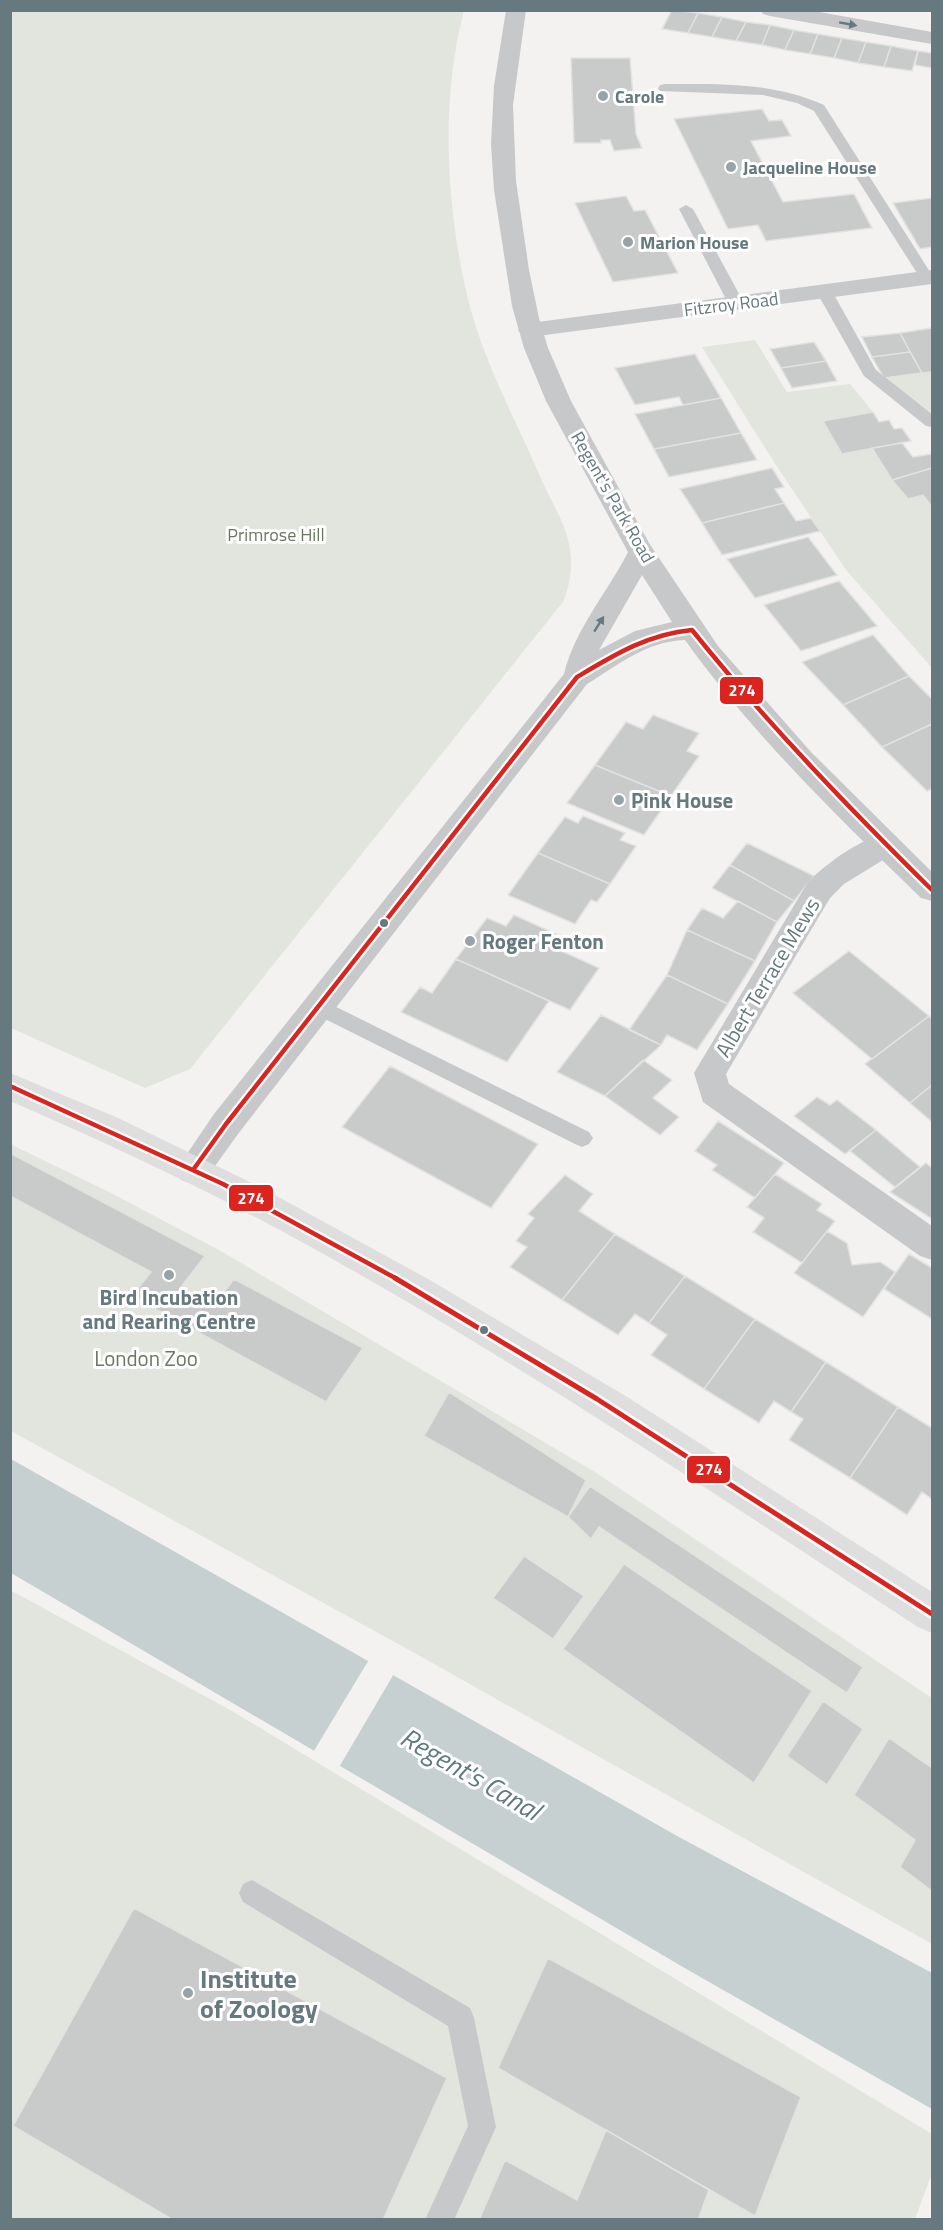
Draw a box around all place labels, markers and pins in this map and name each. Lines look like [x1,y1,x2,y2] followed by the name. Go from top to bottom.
[615,83,664,110] place label: Carole
[596,89,610,103] marker: Carole
[743,154,876,181] place label: Jacqueline House
[724,160,738,174] marker: Jacqueline House
[640,229,749,256] place label: Marion House
[621,235,635,249] marker: Marion House
[631,784,733,816] place label: Pink House
[612,793,626,807] marker: Pink House
[378,917,390,929] unlabelled marker
[482,925,604,957] place label: Roger Fenton
[463,934,477,948] marker: Roger Fenton
[162,1268,176,1282] marker: Bird Incubation and Rearing Centre
[82,1281,256,1337] place label: Bird Incubation and Rearing Centre
[478,1324,490,1336] unlabelled marker
[200,1959,318,2028] place label: Institute of Zoology
[181,1986,195,2000] marker: Institute of Zoology

